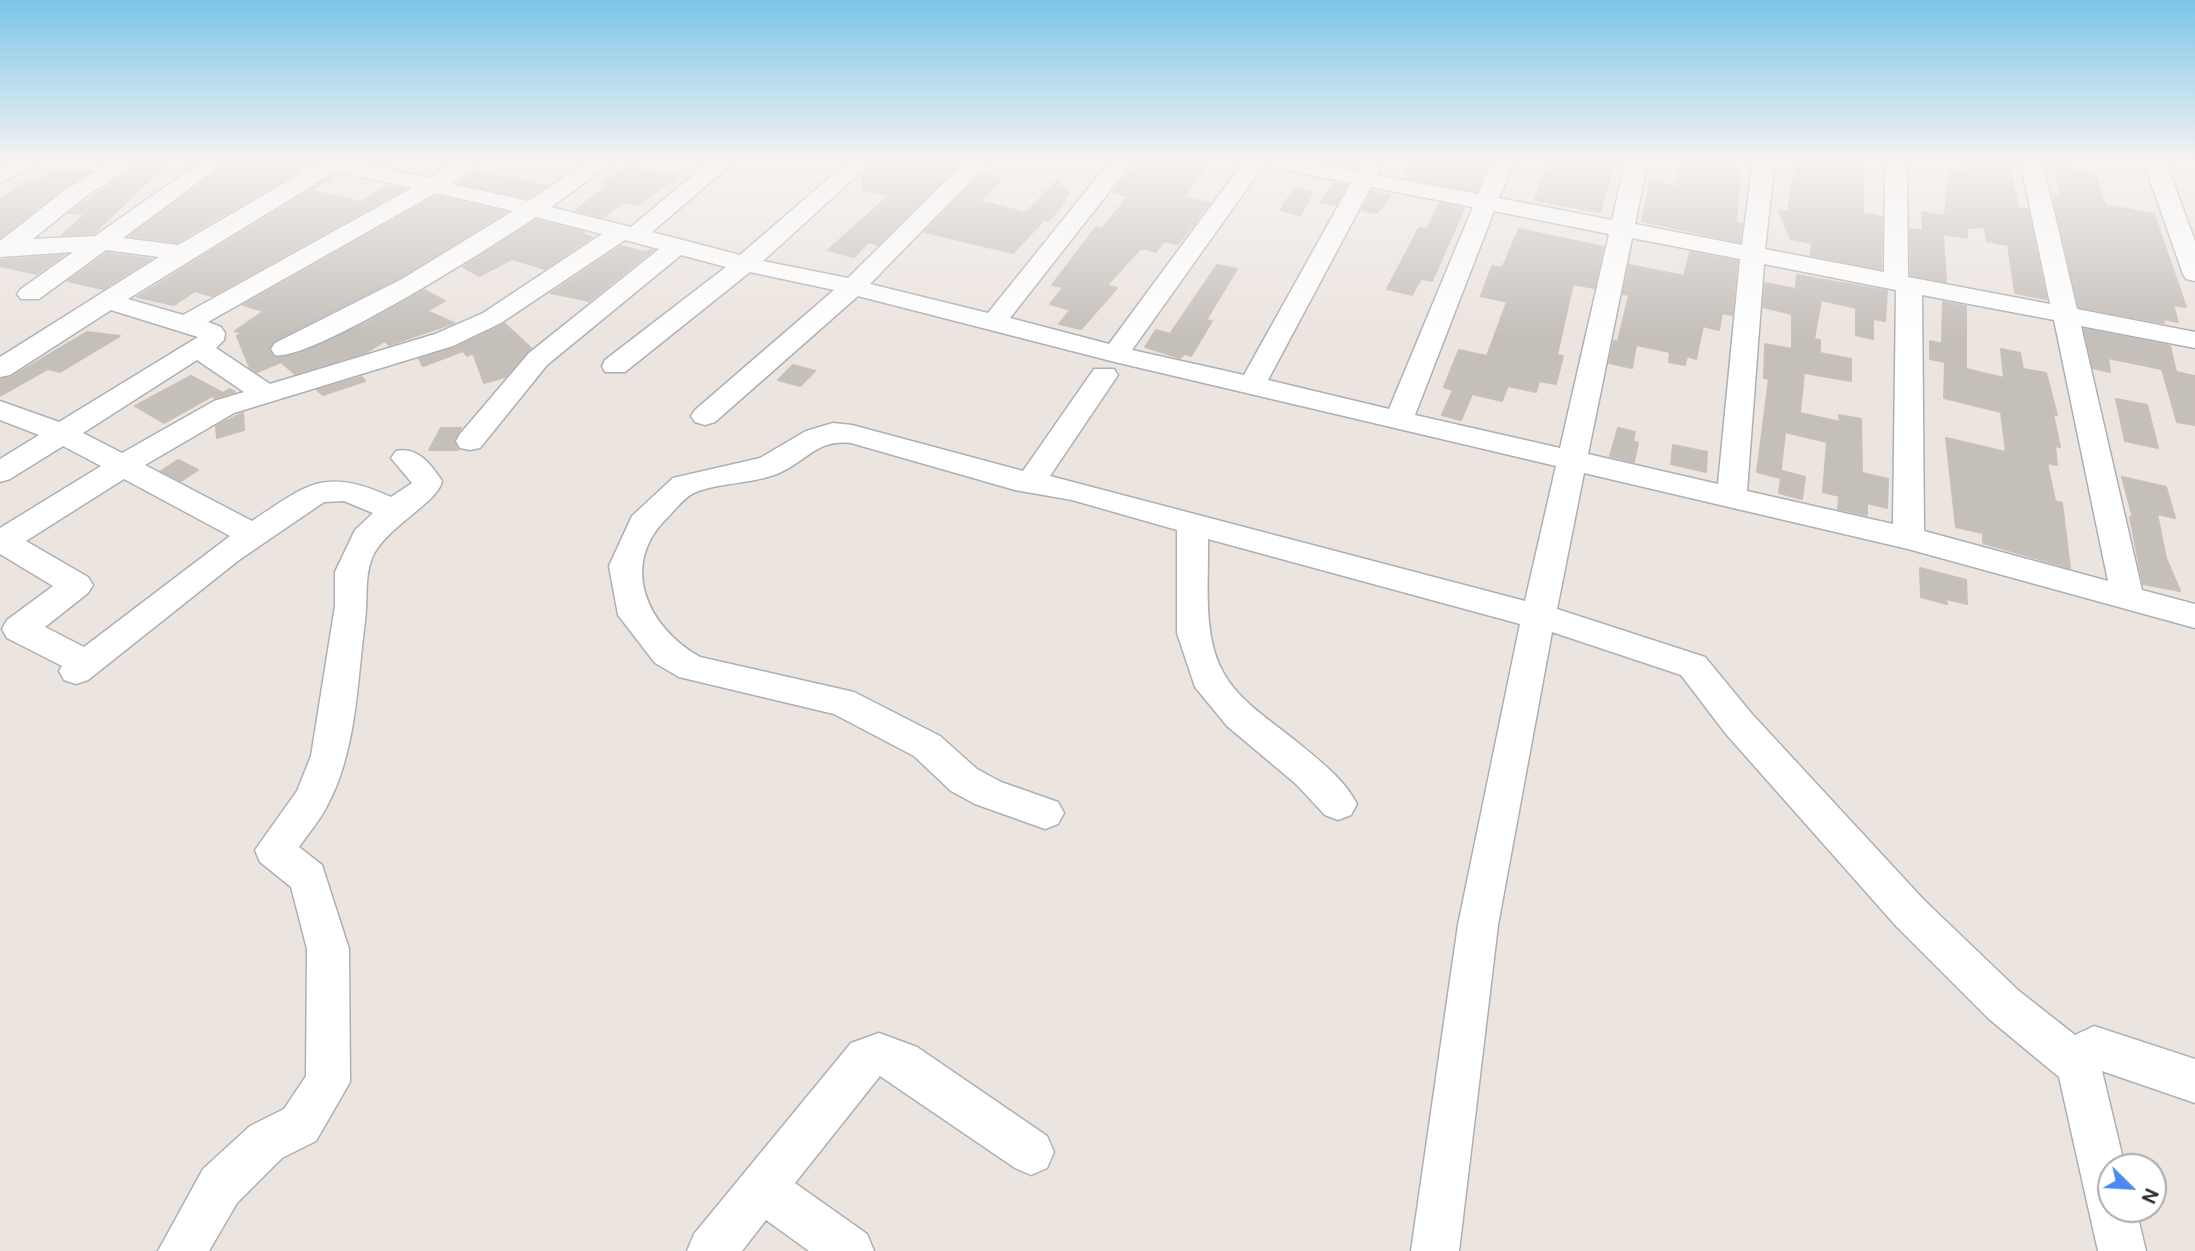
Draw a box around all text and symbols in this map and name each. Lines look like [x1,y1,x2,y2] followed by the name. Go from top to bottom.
[2097,1153,2167,1223] north arrow
[2136,1185,2164,1207] text: N

